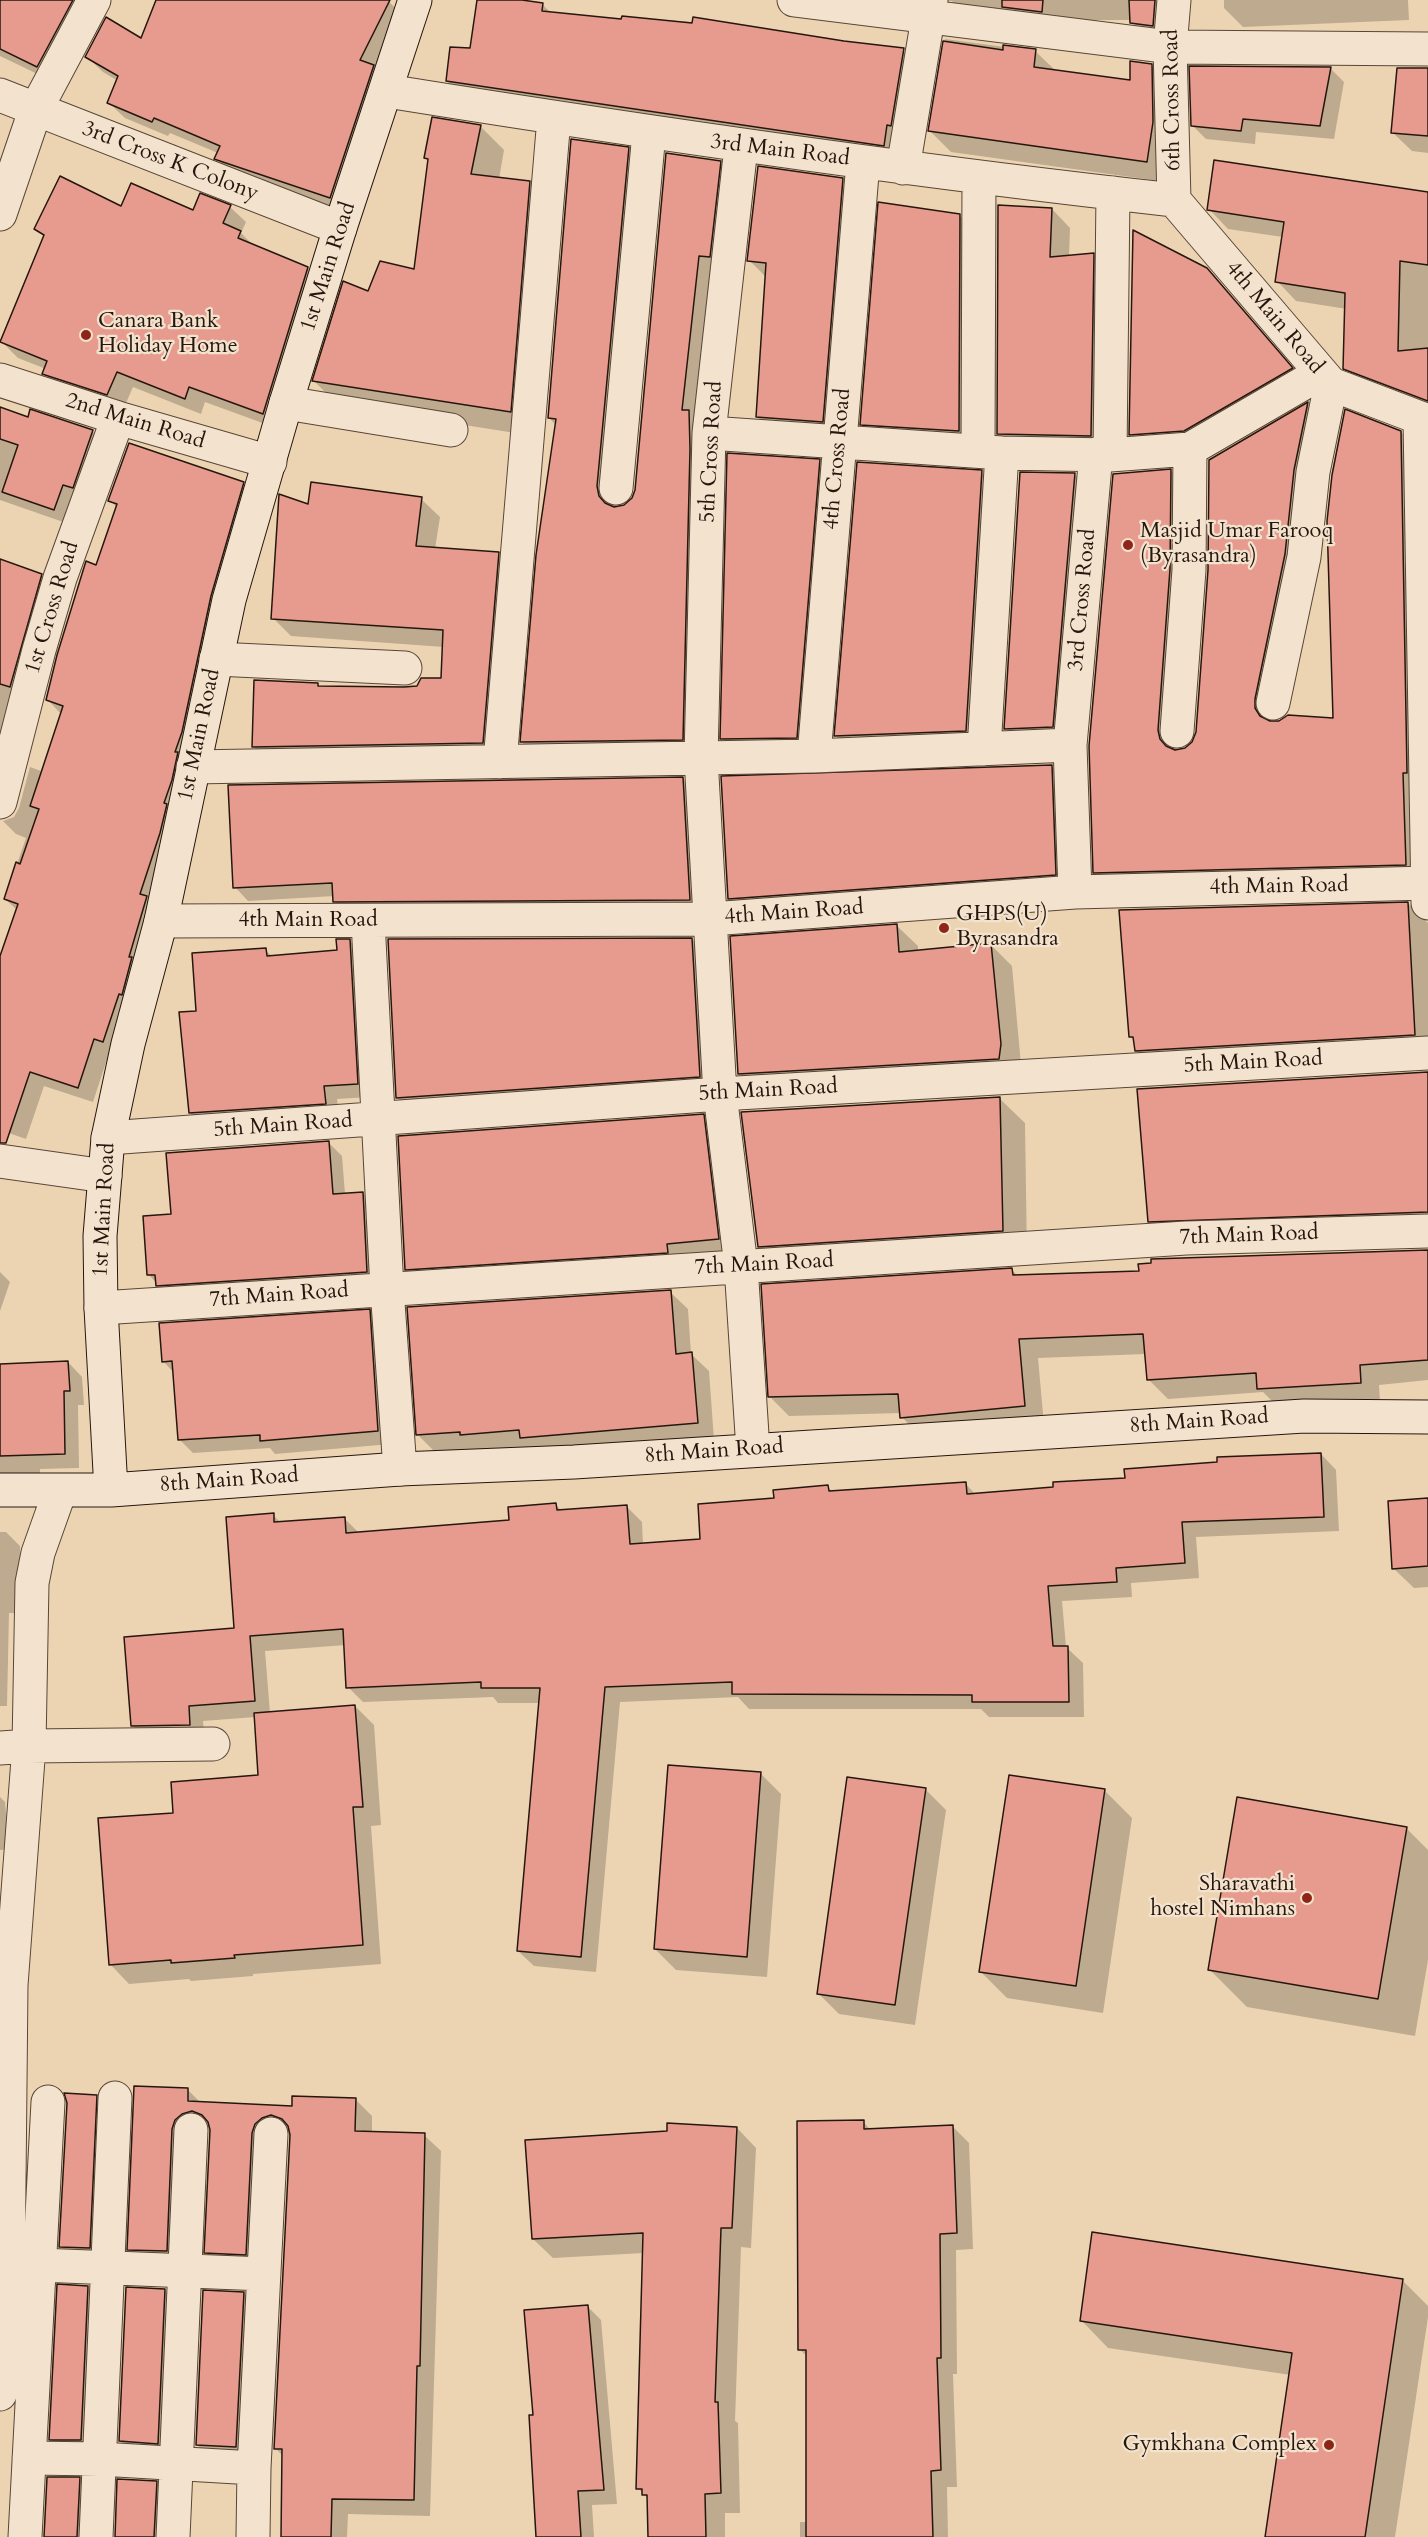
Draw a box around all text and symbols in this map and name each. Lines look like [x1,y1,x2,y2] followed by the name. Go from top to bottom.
[1159,29,1187,171] street label: 6th Cross Road
[78,116,262,208] street label: 3rd Cross K Colony
[709,129,851,173] street label: 3rd Main Road
[296,199,362,335] street label: 1st Main Road
[1219,256,1329,380] street label: 4th Main Road
[98,309,238,360] place label: Canara Bank Holiday Home
[79,328,93,342] marker: Canara Bank Holiday Home
[695,380,729,524] street label: 5th Cross Road
[819,387,857,531] street label: 4th Cross Road
[62,388,208,456] street label: 2nd Main Road
[1140,519,1333,570] place label: Masjid Umar Farooq (Byrasandra)
[1064,528,1102,672] street label: 3rd Cross Road
[1121,538,1135,552] marker: Masjid Umar Farooq (Byrasandra)
[20,539,86,677] street label: 1st Cross Road
[173,666,227,804] street label: 1st Main Road
[1209,873,1349,901] street label: 4th Main Road
[724,895,864,931] street label: 4th Main Road
[956,902,1059,954] place label: GHPS(U) Byrasandra
[238,908,378,934] street label: 4th Main Road
[937,921,951,935] marker: GHPS(U) Byrasandra
[1183,1046,1323,1080] street label: 5th Main Road
[698,1074,838,1108] street label: 5th Main Road
[213,1108,353,1144] street label: 5th Main Road
[88,1142,122,1278] street label: 1st Main Road
[1179,1220,1319,1252] street label: 7th Main Road
[694,1248,834,1282] street label: 7th Main Road
[209,1278,349,1314] street label: 7th Main Road
[1129,1404,1269,1440] street label: 8th Main Road
[644,1434,784,1470] street label: 8th Main Road
[159,1463,299,1499] street label: 8th Main Road
[1150,1872,1295,1924] place label: Sharavathi hostel Nimhans
[1300,1891,1314,1905] marker: Sharavathi hostel Nimhans
[1123,2432,1317,2458] place label: Gymkhana Complex
[1322,2438,1336,2452] marker: Gymkhana Complex

